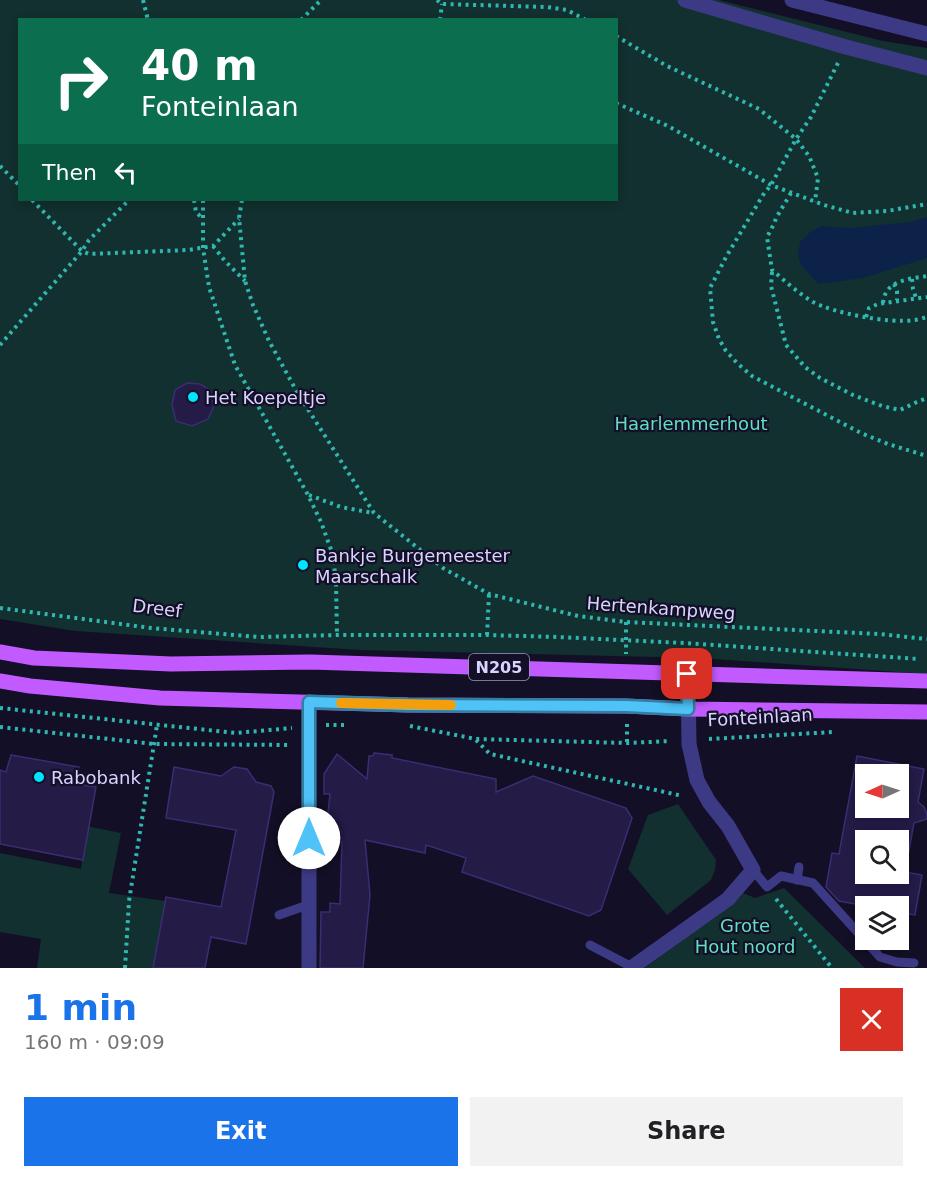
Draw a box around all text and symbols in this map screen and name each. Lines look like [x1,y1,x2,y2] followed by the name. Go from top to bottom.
[141,41,258,90] text: 40 m
[42,42,120,120] icon: right
[141,91,299,122] text: Fonteinlaan
[109,156,142,189] icon: left
[42,160,97,185] text: Then
[205,387,326,408] place label: Het Koepeltje
[186,390,200,404] marker: Het Koepeltje
[614,413,768,434] park label: Haarlemmerhout
[315,545,511,587] place label: Bankje Burgemeester Maarschalk
[296,558,310,572] marker: Bankje Burgemeester Maarschalk
[586,592,736,624] street label: Hertenkampweg
[131,595,183,622] street label: Dreef
[661,648,712,699] pin
[469,654,529,680] road number: N205
[670,657,703,690] icon: arrive
[707,704,813,730] street label: Fonteinlaan
[855,764,909,818] north arrow
[855,764,909,950] map controls
[51,767,141,788] place label: Rabobank
[32,770,46,784] marker: Rabobank
[277,806,341,870] position arrow
[855,830,909,884] button: search
[855,896,909,950] button: layers
[695,915,795,957] park label: Grote Hout noord
[24,987,137,1028] text: 1 min
[840,988,903,1051] button: close
[24,1030,165,1054] text: 160 m · 09:09
[24,1097,458,1166] button: Exit
[470,1097,903,1166] button: Share

